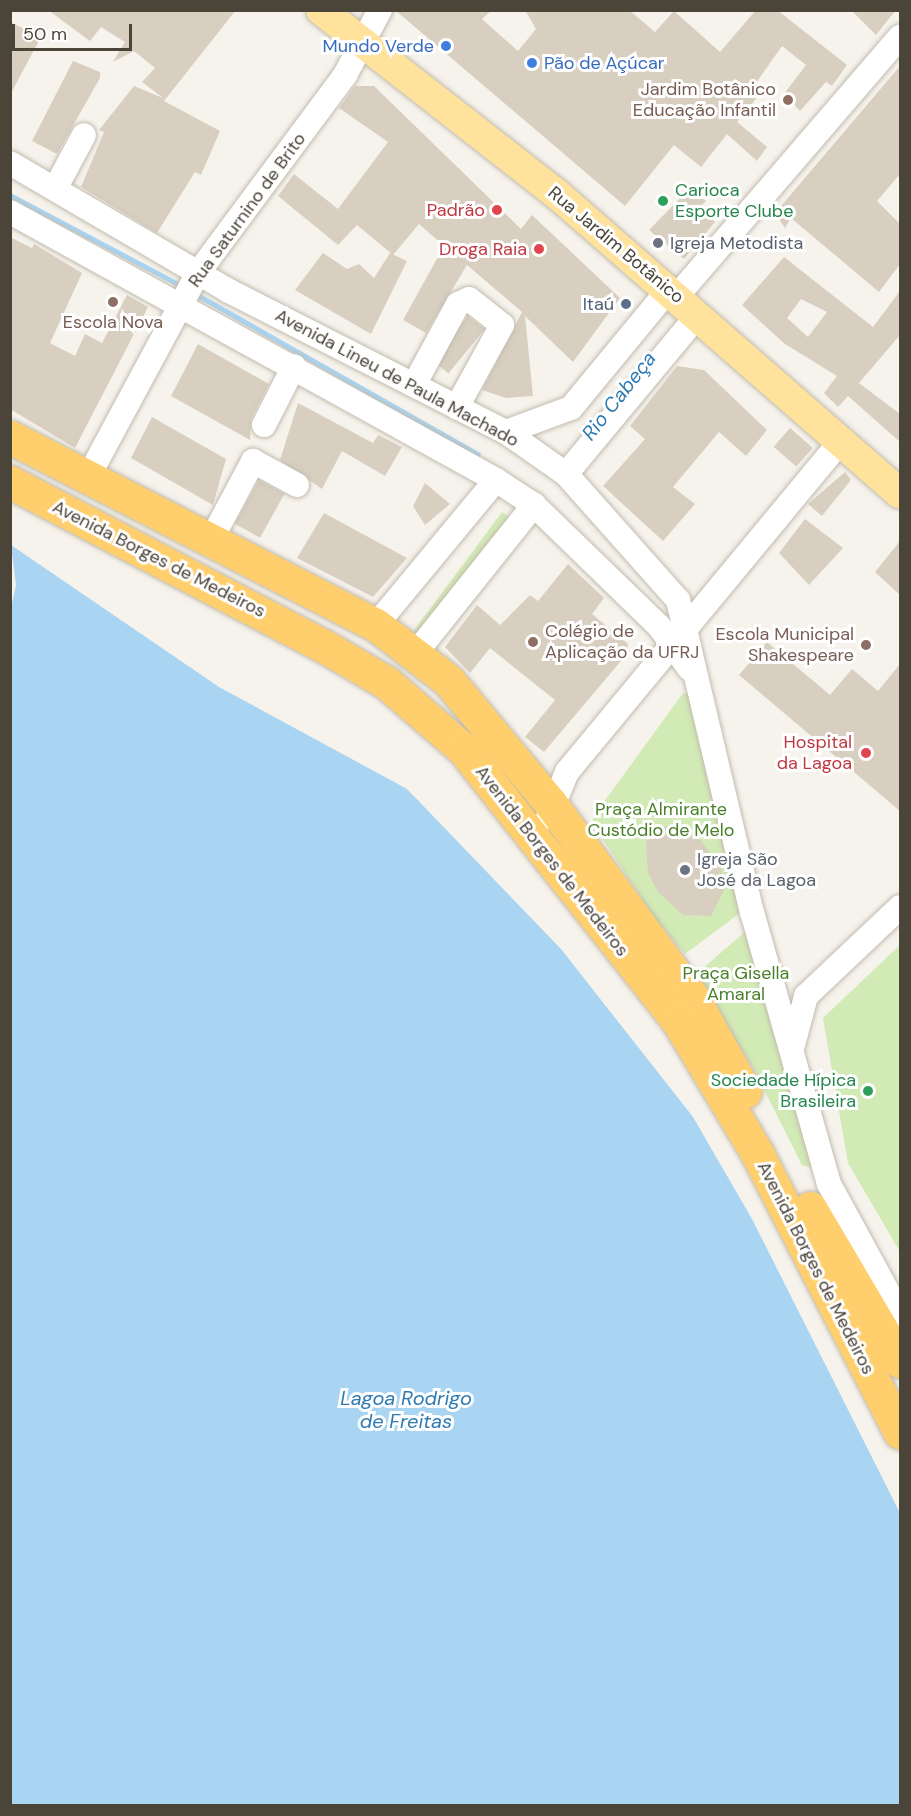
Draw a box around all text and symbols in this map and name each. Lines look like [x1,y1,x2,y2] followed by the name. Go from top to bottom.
[15,12,135,50] scale bar
[23,22,67,46] text: 50 m
[323,35,434,57] place label: Mundo Verde
[439,39,453,53] marker: Mundo Verde
[544,52,664,74] place label: Pão de Açúcar
[525,56,539,70] marker: Pão de Açúcar
[633,79,776,122] place label: Jardim Botânico Educação Infantil
[781,93,795,107] marker: Jardim Botânico Educação Infantil
[184,129,310,291] street label: Rua Saturnino de Brito
[675,180,793,222] place label: Carioca Esporte Clube
[544,182,688,308] street label: Rua Jardim Botânico
[656,194,670,208] marker: Carioca Esporte Clube
[427,199,485,221] place label: Padrão
[490,203,504,217] marker: Padrão
[670,232,803,254] place label: Igreja Metodista
[651,236,665,250] marker: Igreja Metodista
[439,238,527,260] place label: Droga Raia
[532,242,546,256] marker: Droga Raia
[583,293,614,315] place label: Itaú
[106,295,120,309] marker: Escola Nova
[619,297,633,311] marker: Itaú
[272,304,522,452] street label: Avenida Lineu de Paula Machado
[63,311,163,333] place label: Escola Nova
[577,347,661,445] water label: Rio Cabeça
[49,496,269,622] street label: Avenida Borges de Medeiros
[545,621,699,664] place label: Colégio de Aplicação da UFRJ
[715,624,854,666] place label: Escola Municipal Shakespeare
[526,635,540,649] marker: Colégio de Aplicação da UFRJ
[859,638,873,652] marker: Escola Municipal Shakespeare
[777,732,852,774] place label: Hospital da Lagoa
[857,744,875,762] marker: Hospital da Lagoa
[471,761,633,961] street label: Avenida Borges de Medeiros
[588,799,734,842] park label: Praça Almirante Custódio de Melo
[697,849,816,892] place label: Igreja São José da Lagoa
[678,863,692,877] marker: Igreja São José da Lagoa
[683,963,789,1006] park label: Praça Gisella Amaral
[711,1070,856,1112] place label: Sociedade Hípica Brasileira
[861,1084,875,1098] marker: Sociedade Hípica Brasileira
[753,1158,879,1378] street label: Avenida Borges de Medeiros
[340,1386,472,1433] water label: Lagoa Rodrigo de Freitas

